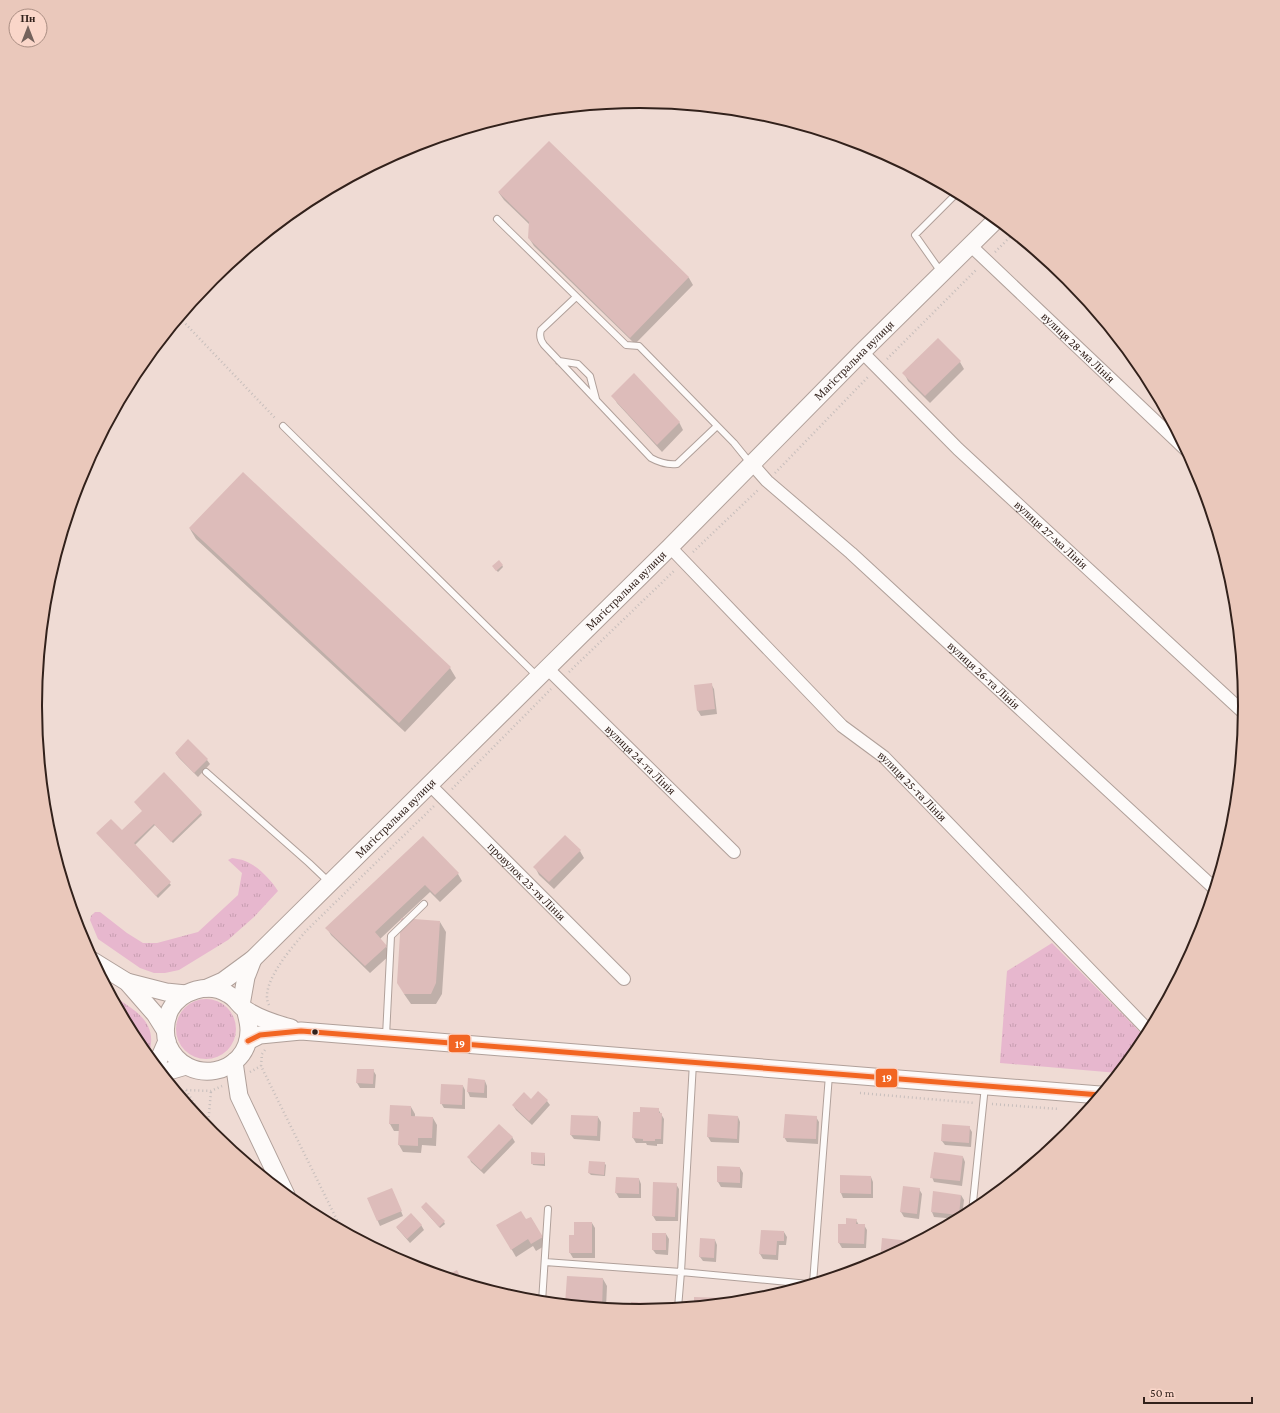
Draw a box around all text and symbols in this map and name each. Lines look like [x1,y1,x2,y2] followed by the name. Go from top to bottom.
[8,8,48,48] north arrow
[21,12,36,24] text: Пн
[1039,310,1118,386] street label: вулиця 28-ма Лінія
[811,317,897,403] street label: Магістральна вулиця
[1012,498,1091,572] street label: вулиця 27-ма Лінія
[583,548,669,633] street label: Магістральна вулиця
[945,639,1023,713] street label: вулиця 26-та Лінія
[602,722,679,798] street label: вулиця 24-та Лінія
[875,748,950,825] street label: вулиця 25-та Лінія
[353,775,439,861] street label: Магістральна вулиця
[485,840,569,924] street label: провулок 23-тя Лінія
[310,1027,320,1037] unlabelled marker
[448,1034,471,1053] line badge: 19
[455,1038,465,1050] text: 19
[875,1068,898,1088] line badge: 19
[882,1072,892,1084] text: 19
[1144,1379,1252,1405] scale bar
[1150,1386,1175,1400] text: 50 m

